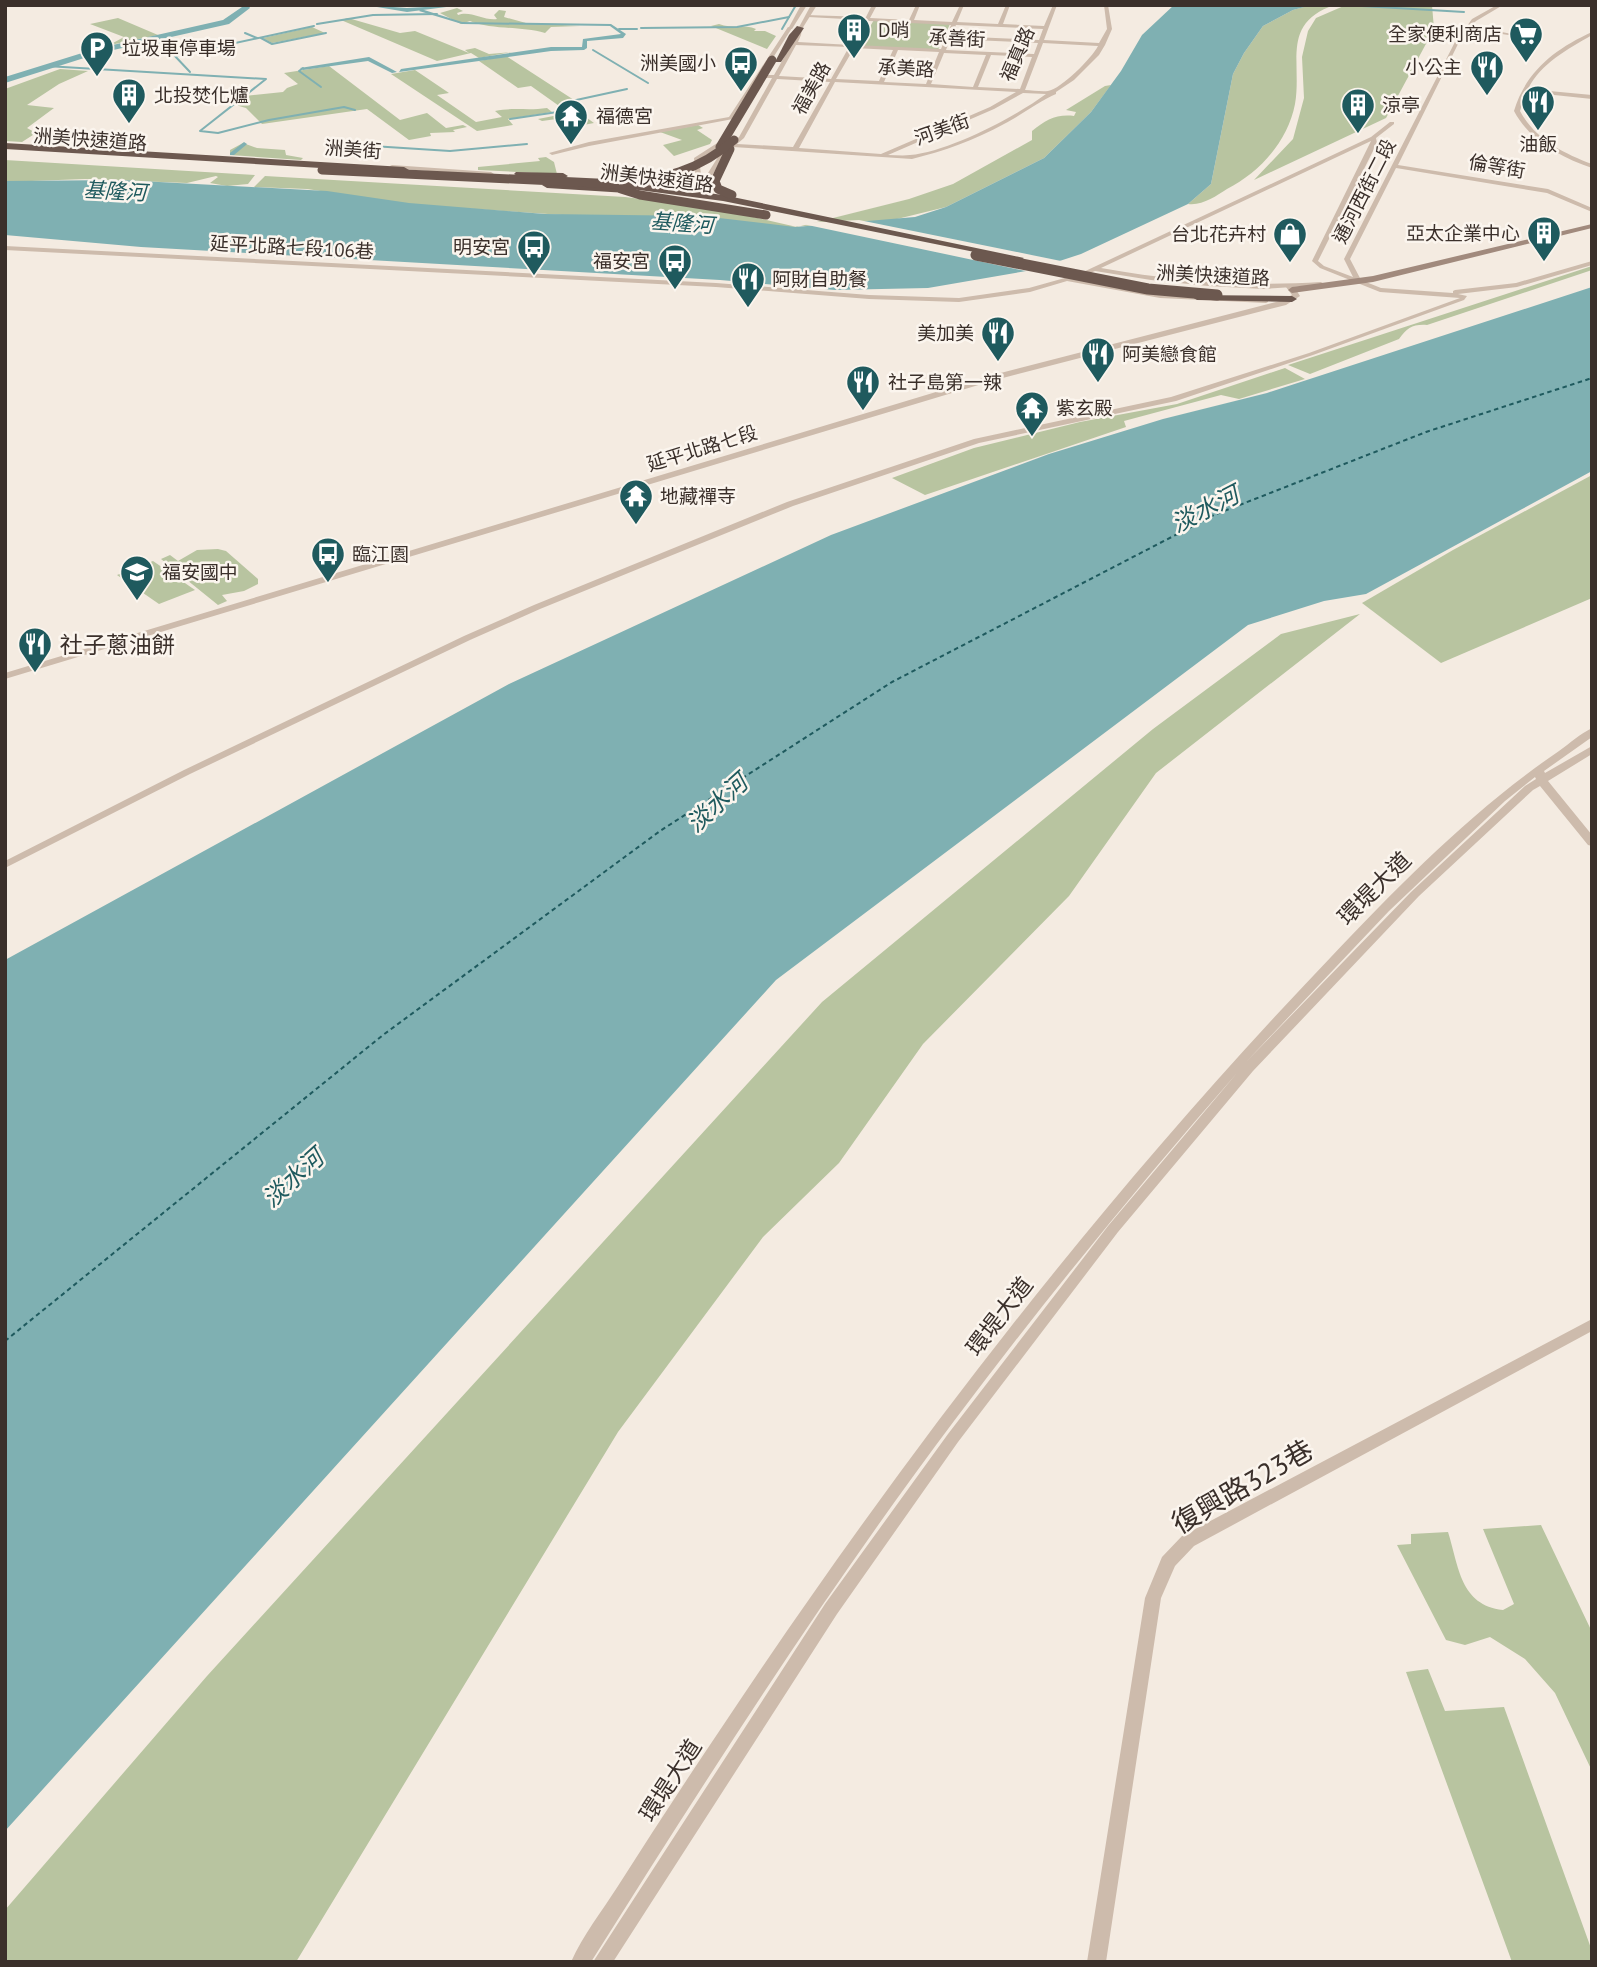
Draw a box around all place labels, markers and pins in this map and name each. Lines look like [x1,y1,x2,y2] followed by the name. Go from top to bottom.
[835,11,873,60] building icon: D哨
[1507,15,1545,64] supermarket icon: 全家便利商店
[878,18,909,42] place label: D哨
[1388,22,1502,46] place label: 全家便利商店
[78,29,116,78] parking icon: 垃圾車停車場
[122,36,236,60] place label: 垃圾車停車場
[722,44,760,93] bus stop icon: 洲美國小
[1468,48,1506,97] restaurant icon: 小公主
[640,51,716,75] place label: 洲美國小
[1405,55,1462,79] place label: 小公主
[110,76,148,125] building icon: 北投焚化爐
[154,83,249,107] place label: 北投焚化爐
[1519,83,1557,132] restaurant icon: 油飯
[1339,86,1377,135] building icon: 涼亭
[1382,93,1420,117] place label: 涼亭
[552,97,590,146] temple icon: 福德宮
[596,104,653,128] place label: 福德宮
[1519,132,1557,156] place label: 油飯
[1525,214,1563,263] building icon: 亞太企業中心
[1271,215,1309,264] shop icon: 台北花卉村
[1406,221,1520,245] place label: 亞太企業中心
[1171,222,1266,246] place label: 台北花卉村
[515,228,553,277] bus stop icon: 明安宮
[453,235,510,259] place label: 明安宮
[656,242,694,291] bus stop icon: 福安宮
[593,249,650,273] place label: 福安宮
[729,260,767,309] restaurant icon: 阿財自助餐
[772,267,867,291] place label: 阿財自助餐
[979,314,1017,363] restaurant icon: 美加美
[917,321,974,345] place label: 美加美
[1079,335,1117,384] restaurant icon: 阿美戀食館
[1122,342,1217,366] place label: 阿美戀食館
[844,363,882,412] restaurant icon: 社子島第一辣
[888,370,1002,394] place label: 社子島第一辣
[1013,389,1051,438] temple icon: 紫玄殿
[1056,396,1113,420] place label: 紫玄殿
[617,477,655,526] temple icon: 地藏禪寺
[660,484,736,508] place label: 地藏禪寺
[309,535,347,584] bus stop icon: 臨江園
[352,542,409,566] place label: 臨江園
[118,553,156,602] school or university icon: 福安國中
[162,560,238,584] place label: 福安國中
[16,625,54,674] restaurant icon: 社子蔥油餅
[60,630,175,659] place label: 社子蔥油餅

